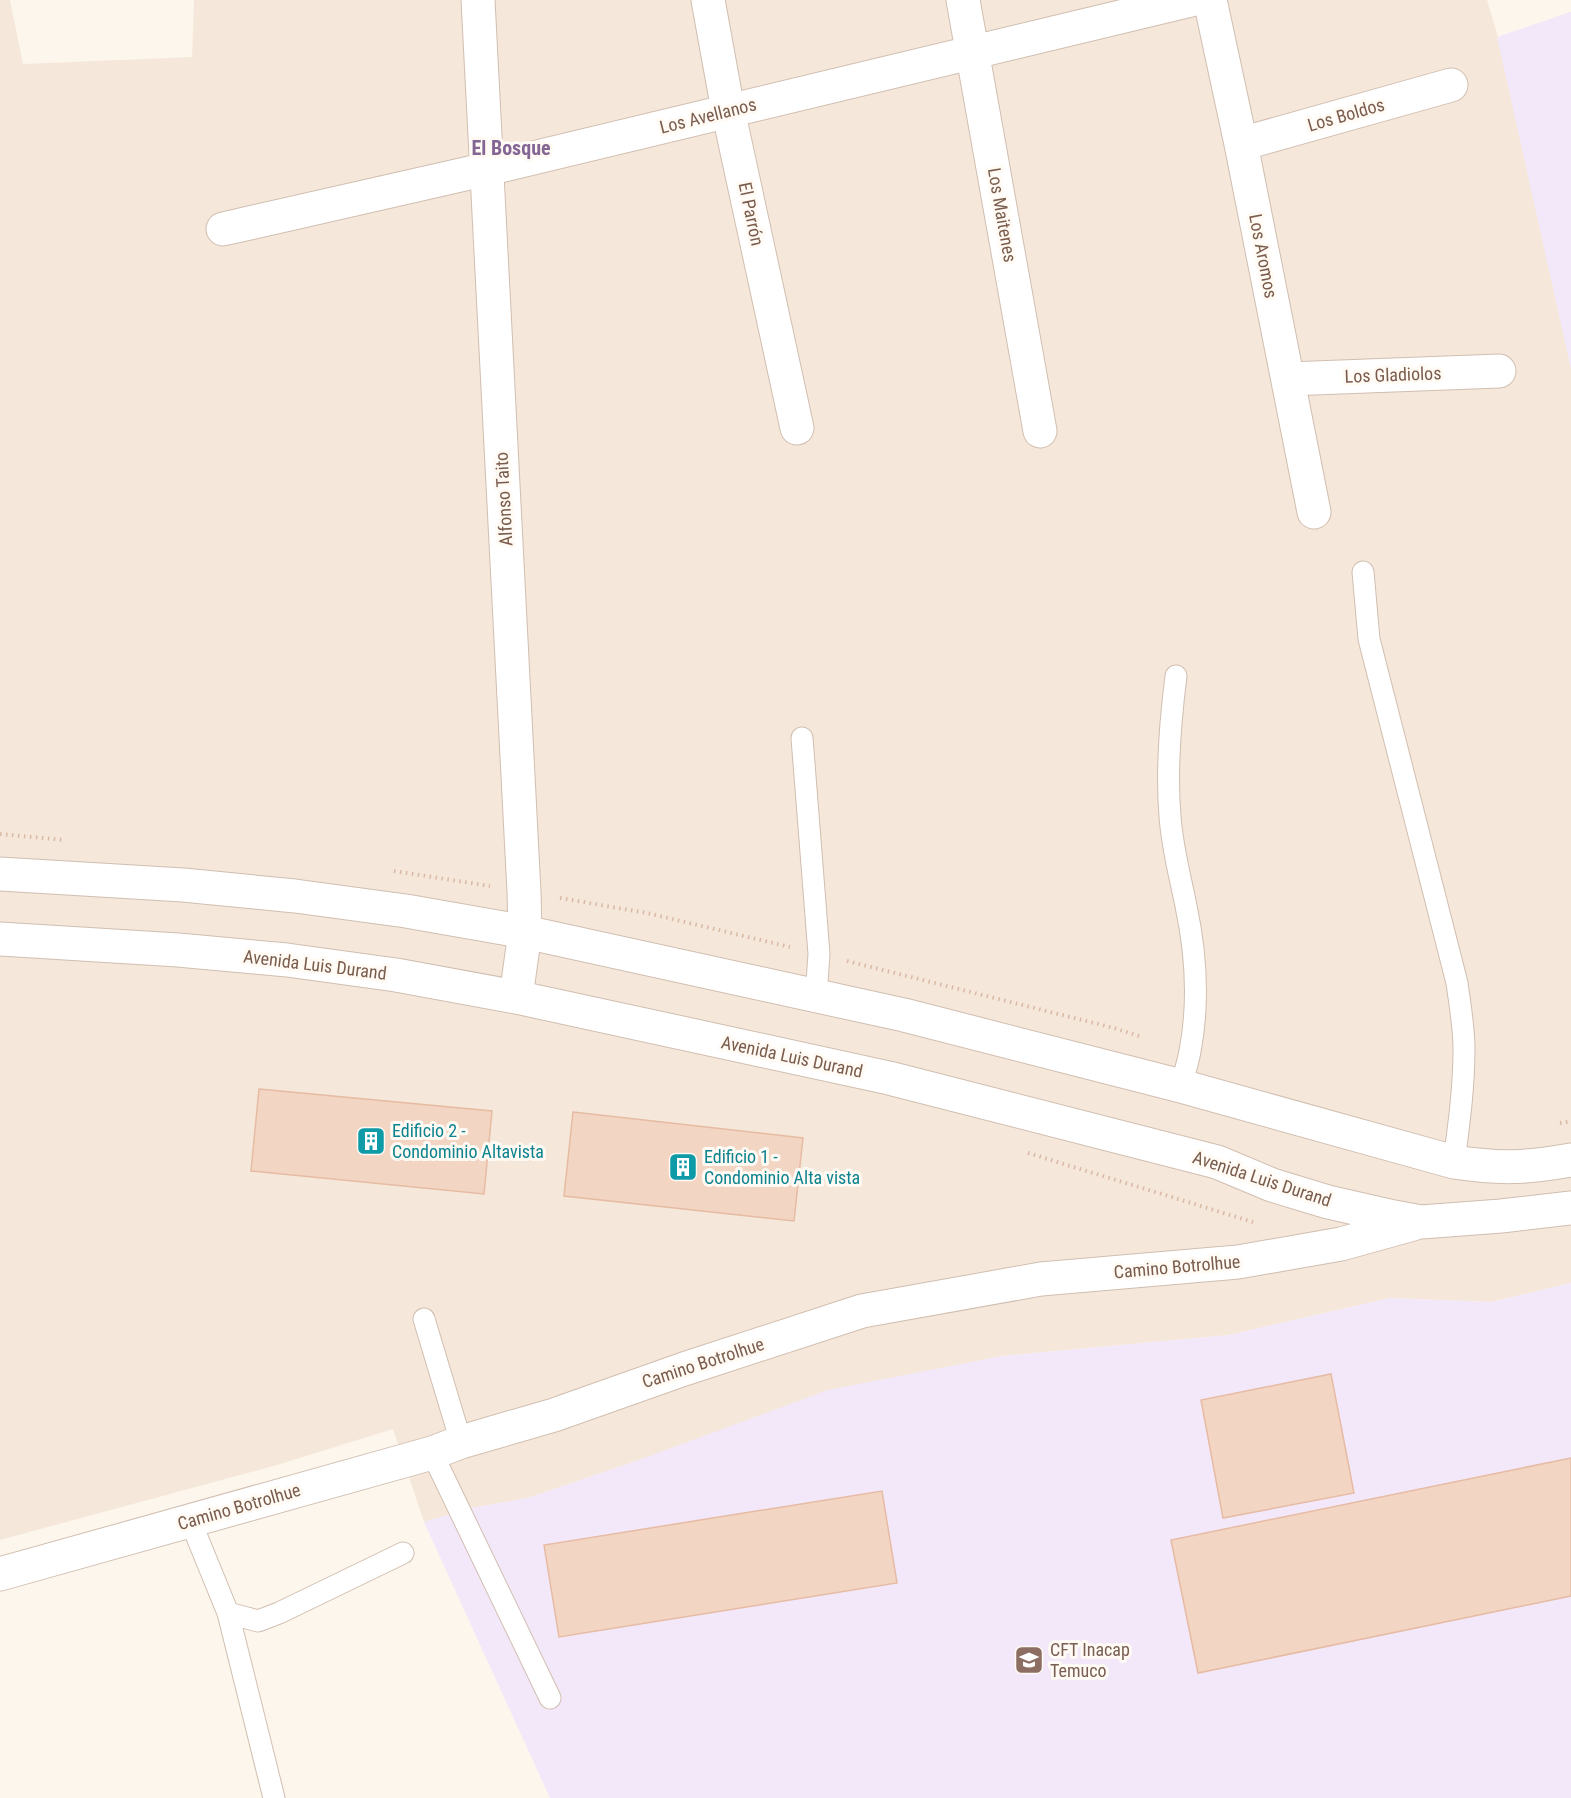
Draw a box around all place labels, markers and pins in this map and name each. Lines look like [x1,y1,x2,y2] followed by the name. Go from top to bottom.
[392,1120,544,1162] place label: Edificio 2 - Condominio Altavista
[355,1125,387,1157] building icon: Edificio 2 - Condominio Altavista
[704,1146,860,1188] place label: Edificio 1 - Condominio Alta vista
[667,1151,699,1183] building icon: Edificio 1 - Condominio Alta vista
[1050,1639,1130,1681] place label: CFT Inacap Temuco
[1013,1644,1045,1676] school or university icon: CFT Inacap Temuco

